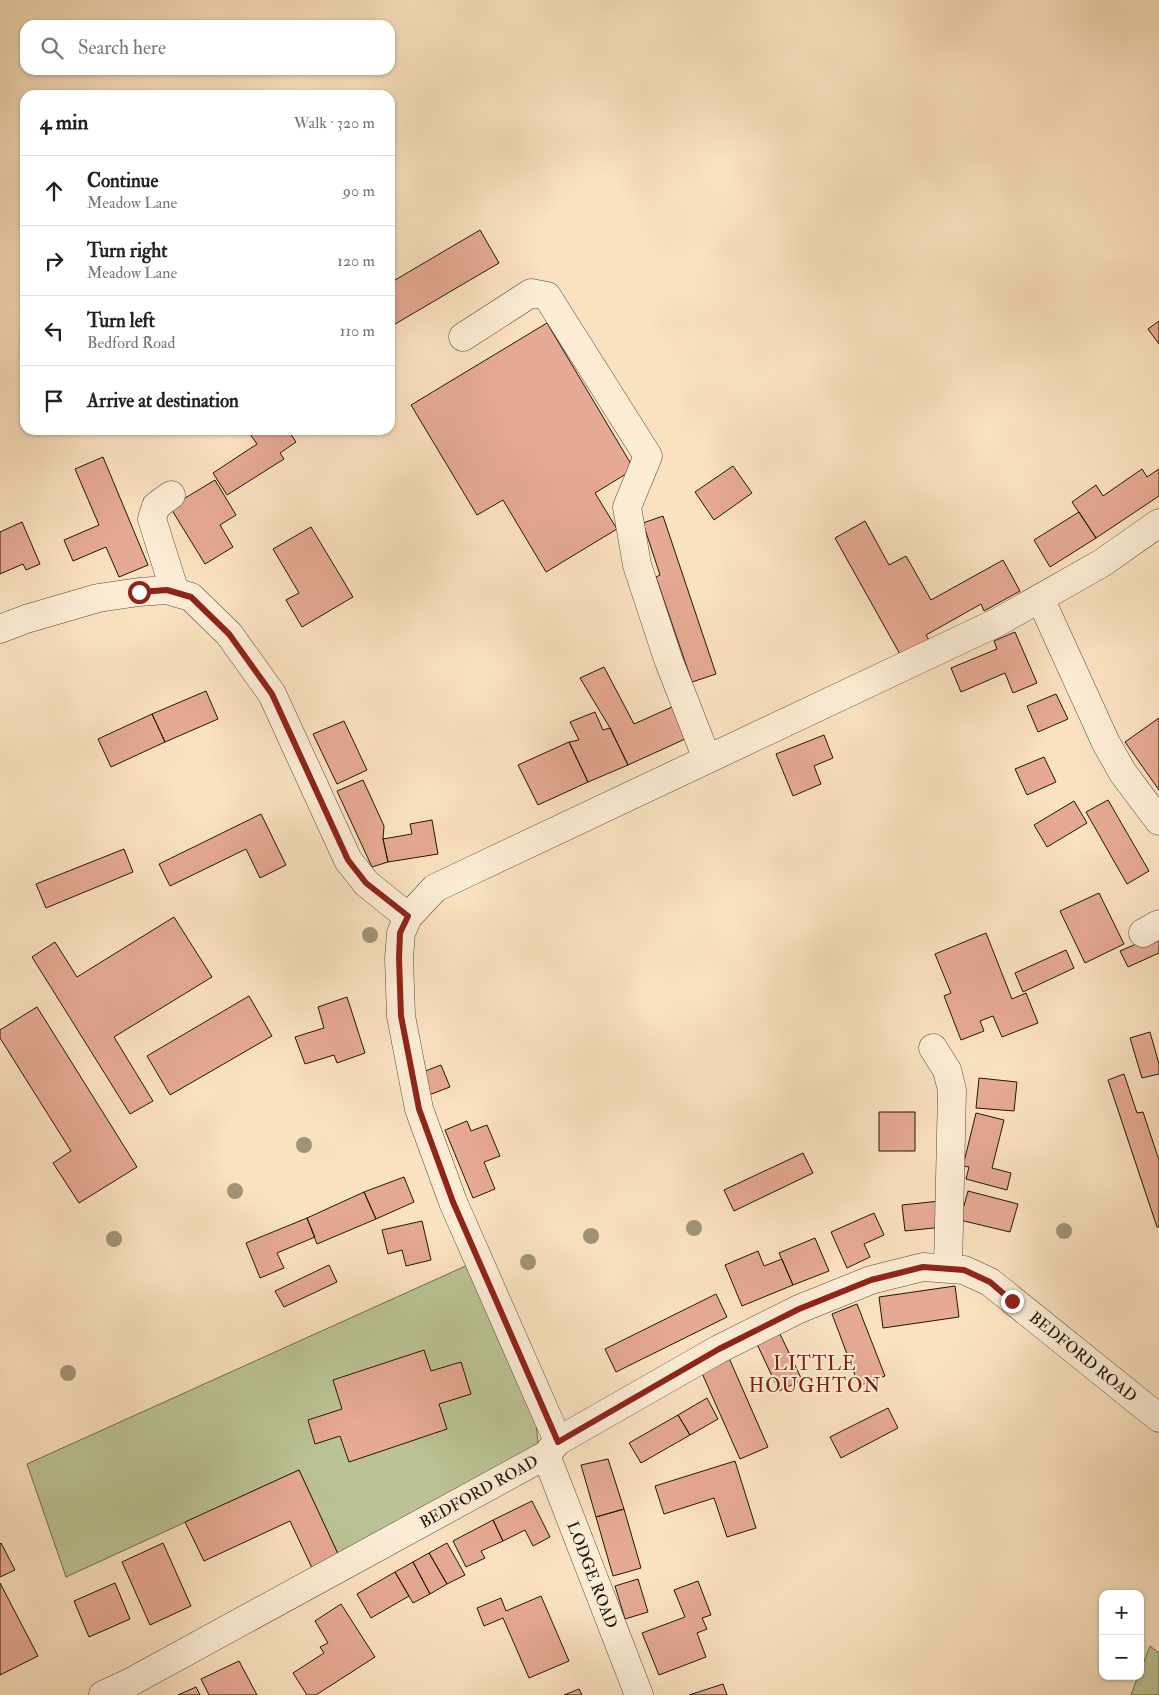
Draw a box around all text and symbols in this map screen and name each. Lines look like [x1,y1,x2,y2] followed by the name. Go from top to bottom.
[20,20,395,75] search box
[38,34,66,62] icon: search
[78,36,166,60] text: Search here
[40,109,88,136] text: 4 min
[294,113,375,133] text: Walk · 320 m
[87,169,158,193] text: Continue
[40,177,68,205] icon: ahead
[343,181,375,201] text: 90 m
[87,193,177,213] text: Meadow Lane
[87,239,167,263] text: Turn right
[40,247,68,275] icon: right
[337,251,375,271] text: 120 m
[87,263,177,283] text: Meadow Lane
[87,309,155,333] text: Turn left
[40,317,68,345] icon: left
[340,321,375,341] text: 110 m
[87,333,175,353] text: Bedford Road
[40,387,68,415] icon: arrive
[87,389,239,413] text: Arrive at destination
[128,581,151,604] route start
[1001,1290,1024,1313] route end
[1025,1307,1141,1407] street label: BEDFORD ROAD
[749,1352,881,1398] district label: LITTLE HOUGHTON
[416,1451,542,1533] street label: BEDFORD ROAD
[562,1519,622,1631] street label: LODGE ROAD
[1099,1590,1144,1680] map controls
[1099,1590,1144,1635] button: +
[1099,1635,1144,1680] button: −

